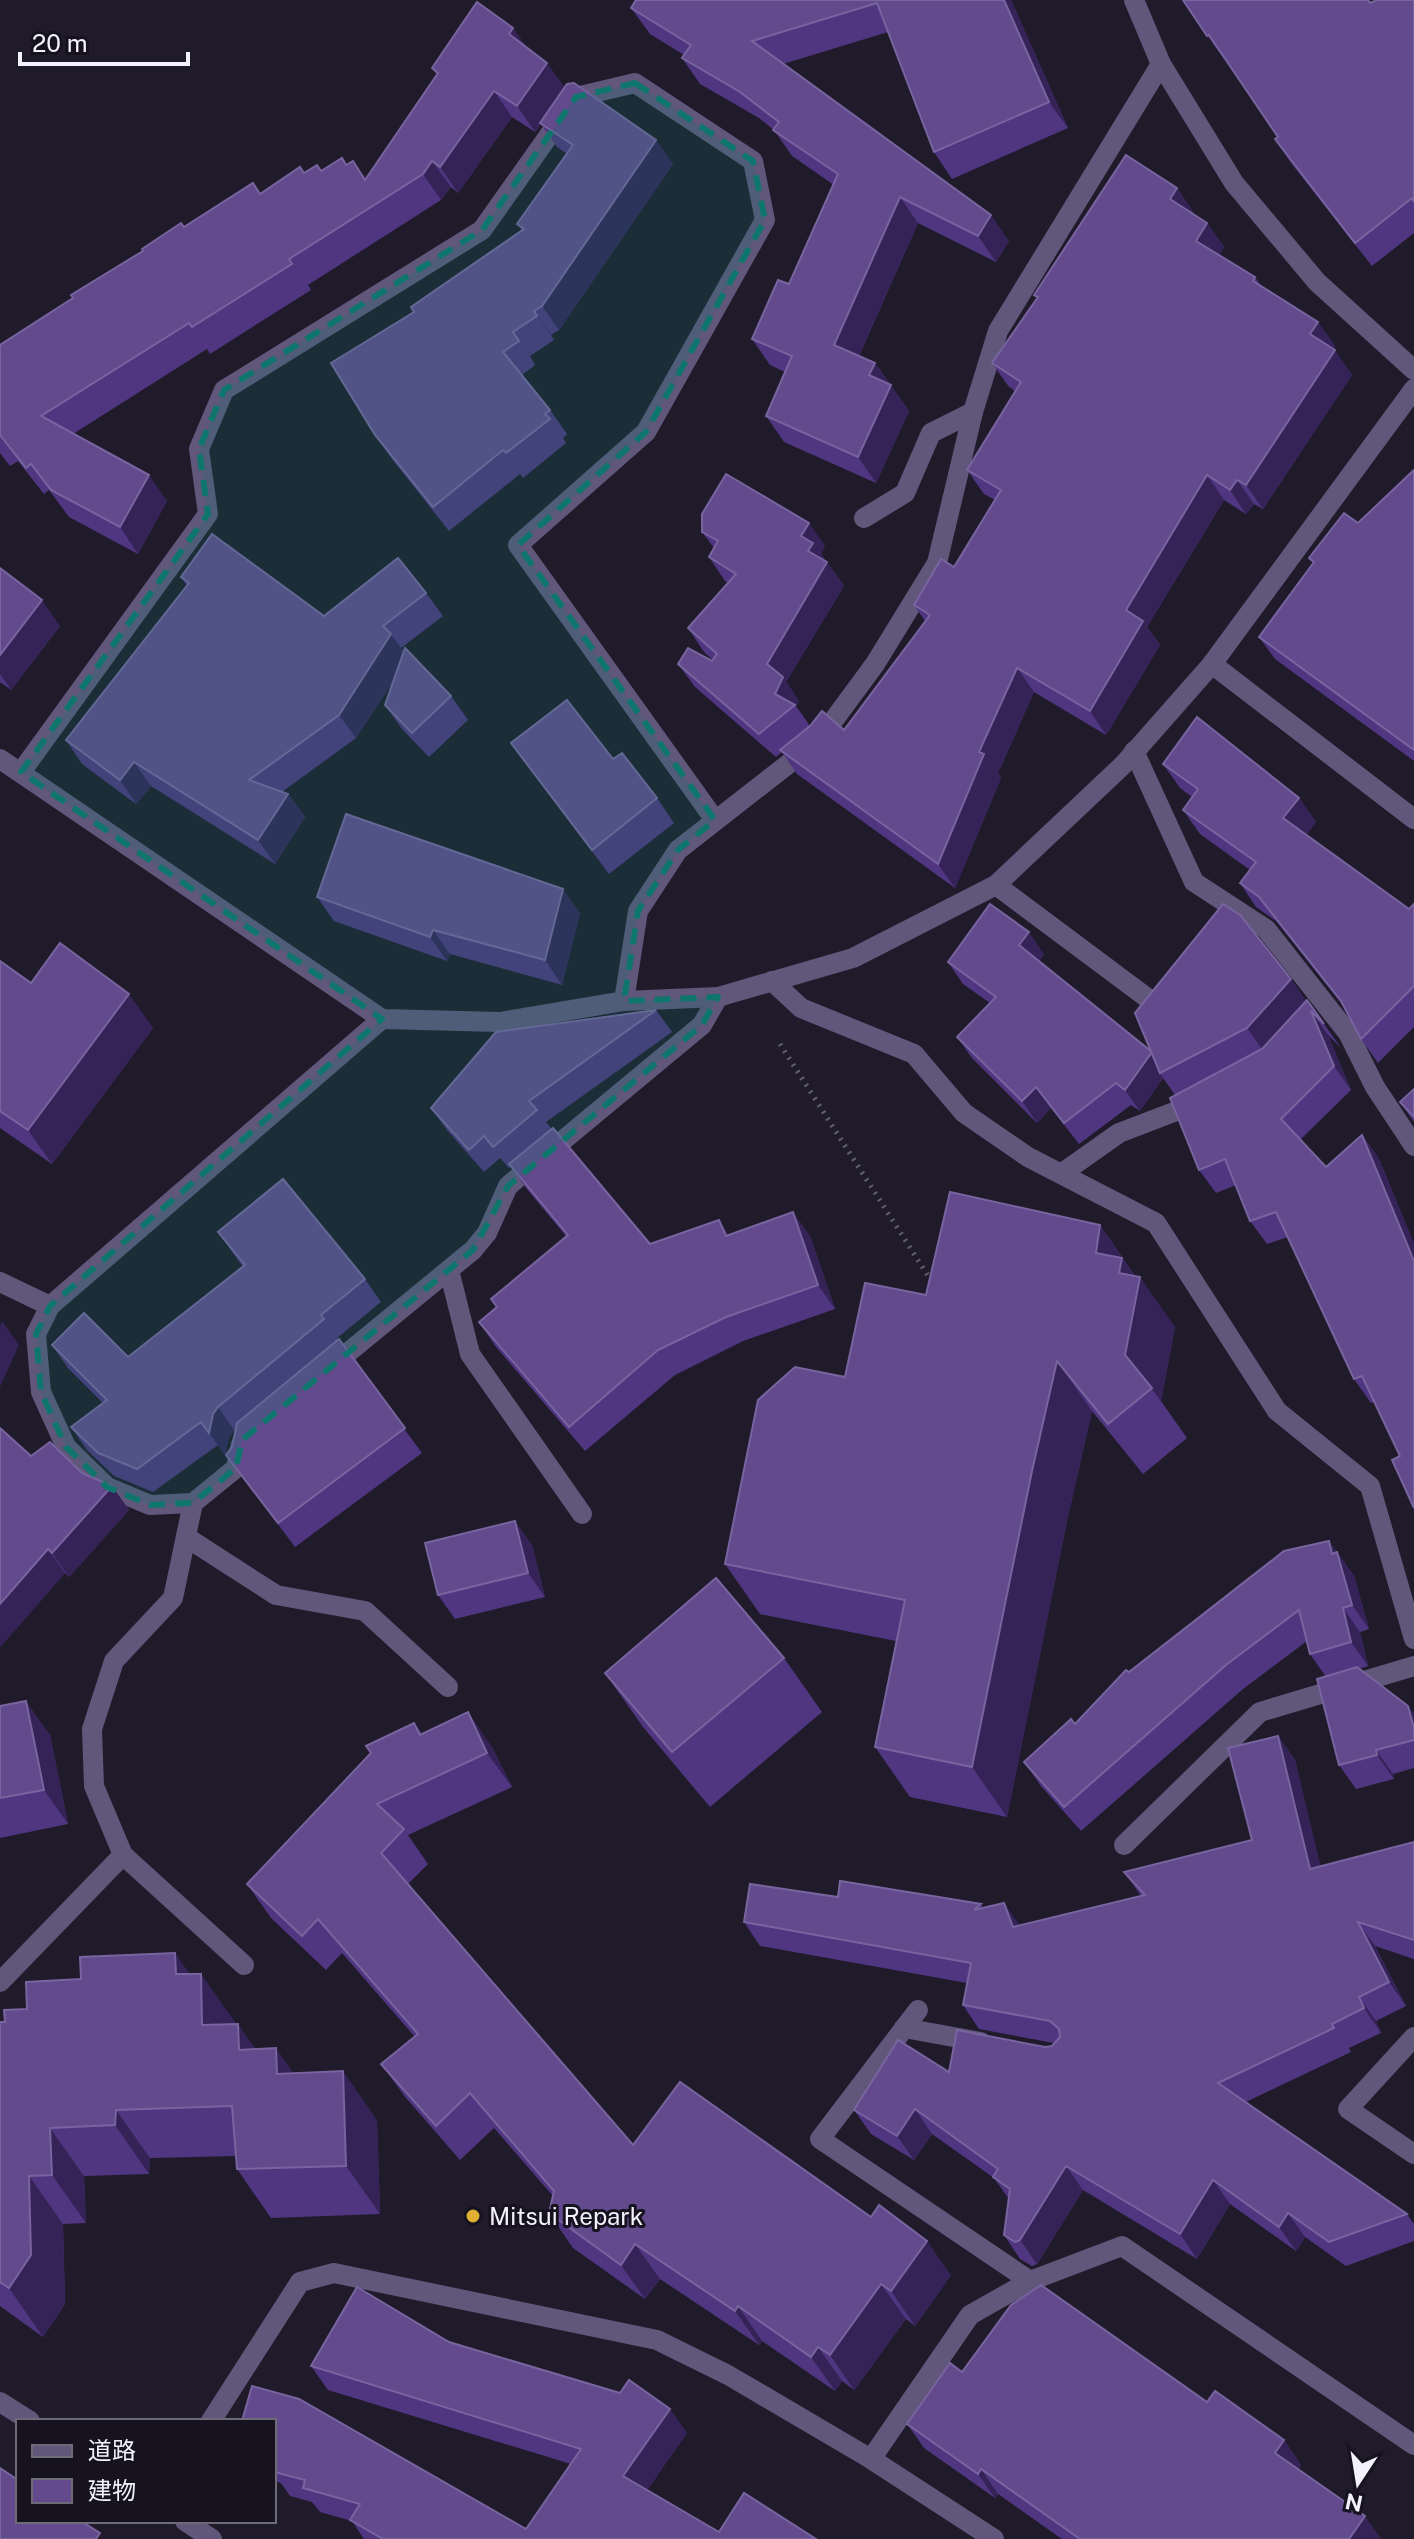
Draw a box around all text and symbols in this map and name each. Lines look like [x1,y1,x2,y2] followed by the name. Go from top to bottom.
[20,16,188,66] scale bar
[32,29,88,57] text: 20 m
[489,2202,643,2230] place label: Mitsui Repark
[464,2207,482,2225] marker: Mitsui Repark
[16,2419,276,2523] legend
[88,2436,136,2464] text: 道路
[1318,2443,1398,2523] north arrow
[88,2476,136,2504] text: 建物
[1343,2488,1365,2517] text: N

